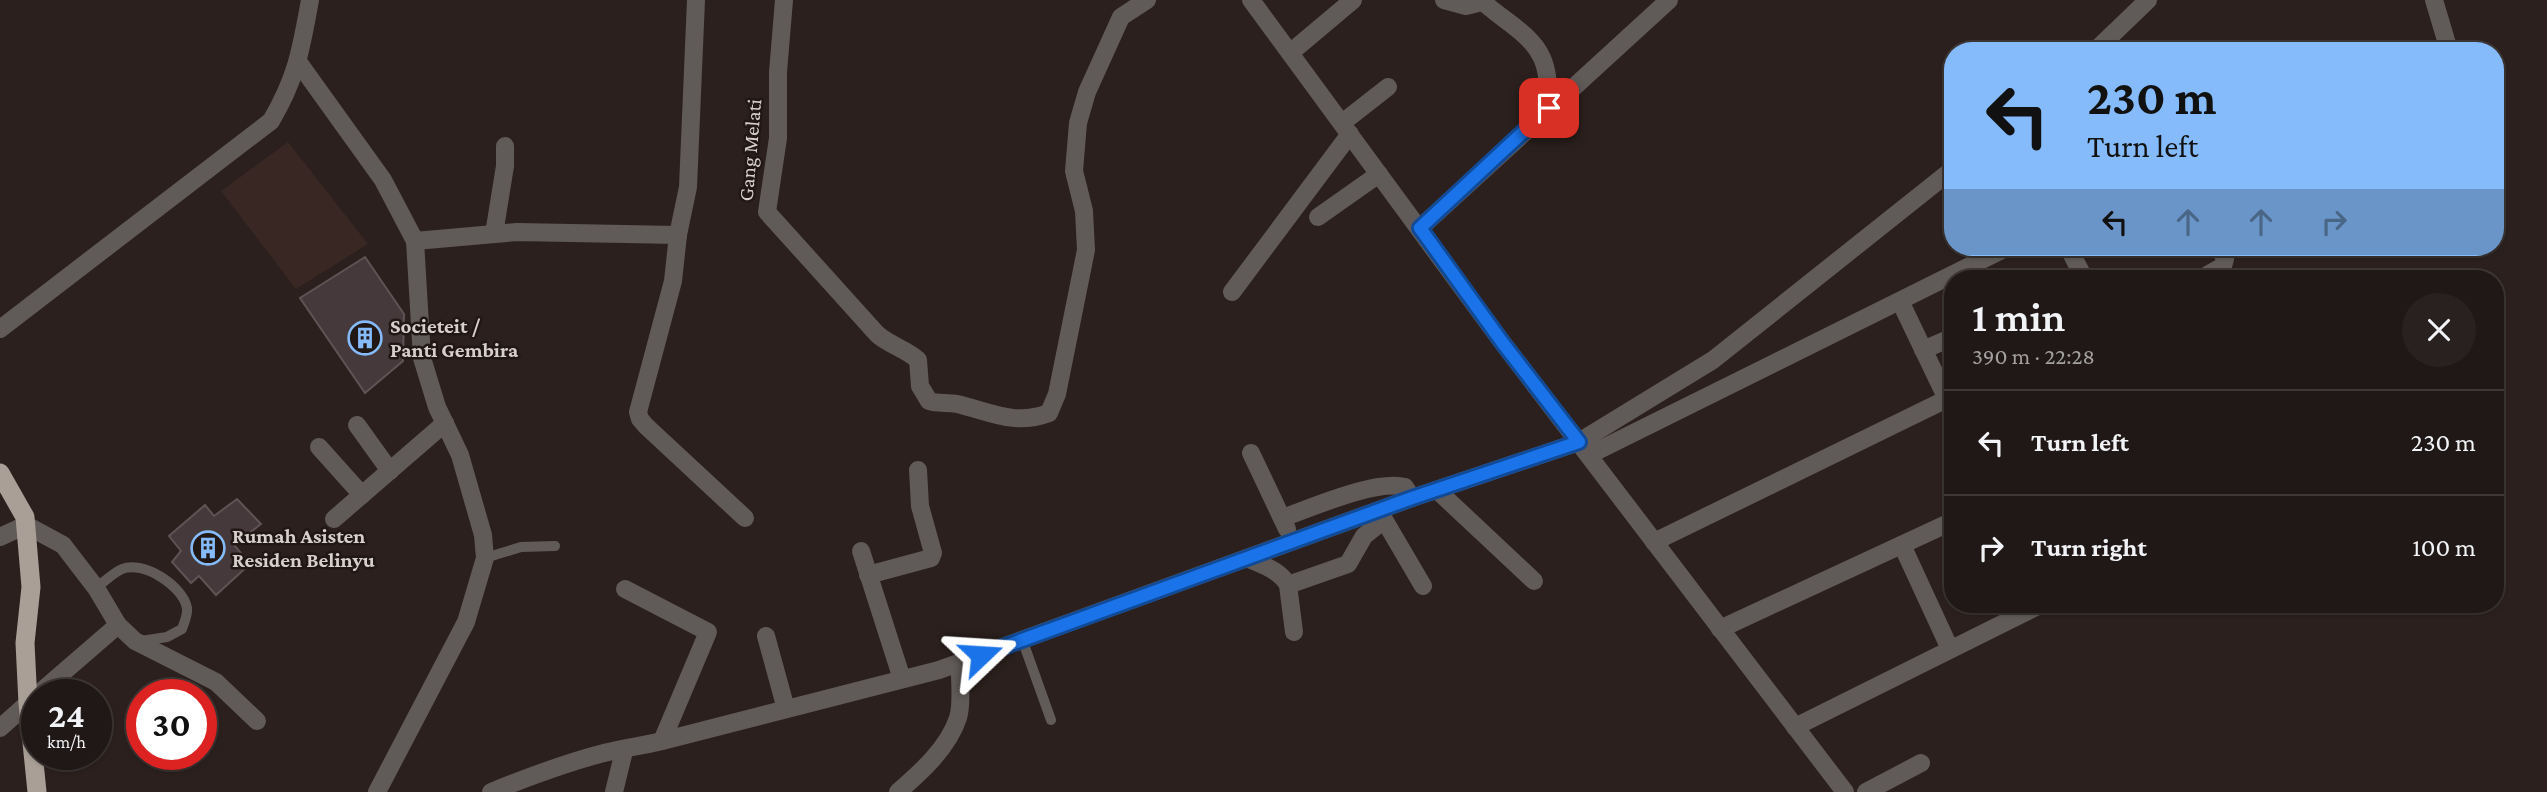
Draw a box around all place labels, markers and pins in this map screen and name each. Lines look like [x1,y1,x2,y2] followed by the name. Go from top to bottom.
[1519,78,1579,138] pin
[390,314,519,362] place label: Societeit / Panti Gembira
[346,319,384,357] building icon: Societeit / Panti Gembira
[232,524,375,572] place label: Rumah Asisten Residen Belinyu
[189,529,227,567] building icon: Rumah Asisten Residen Belinyu

